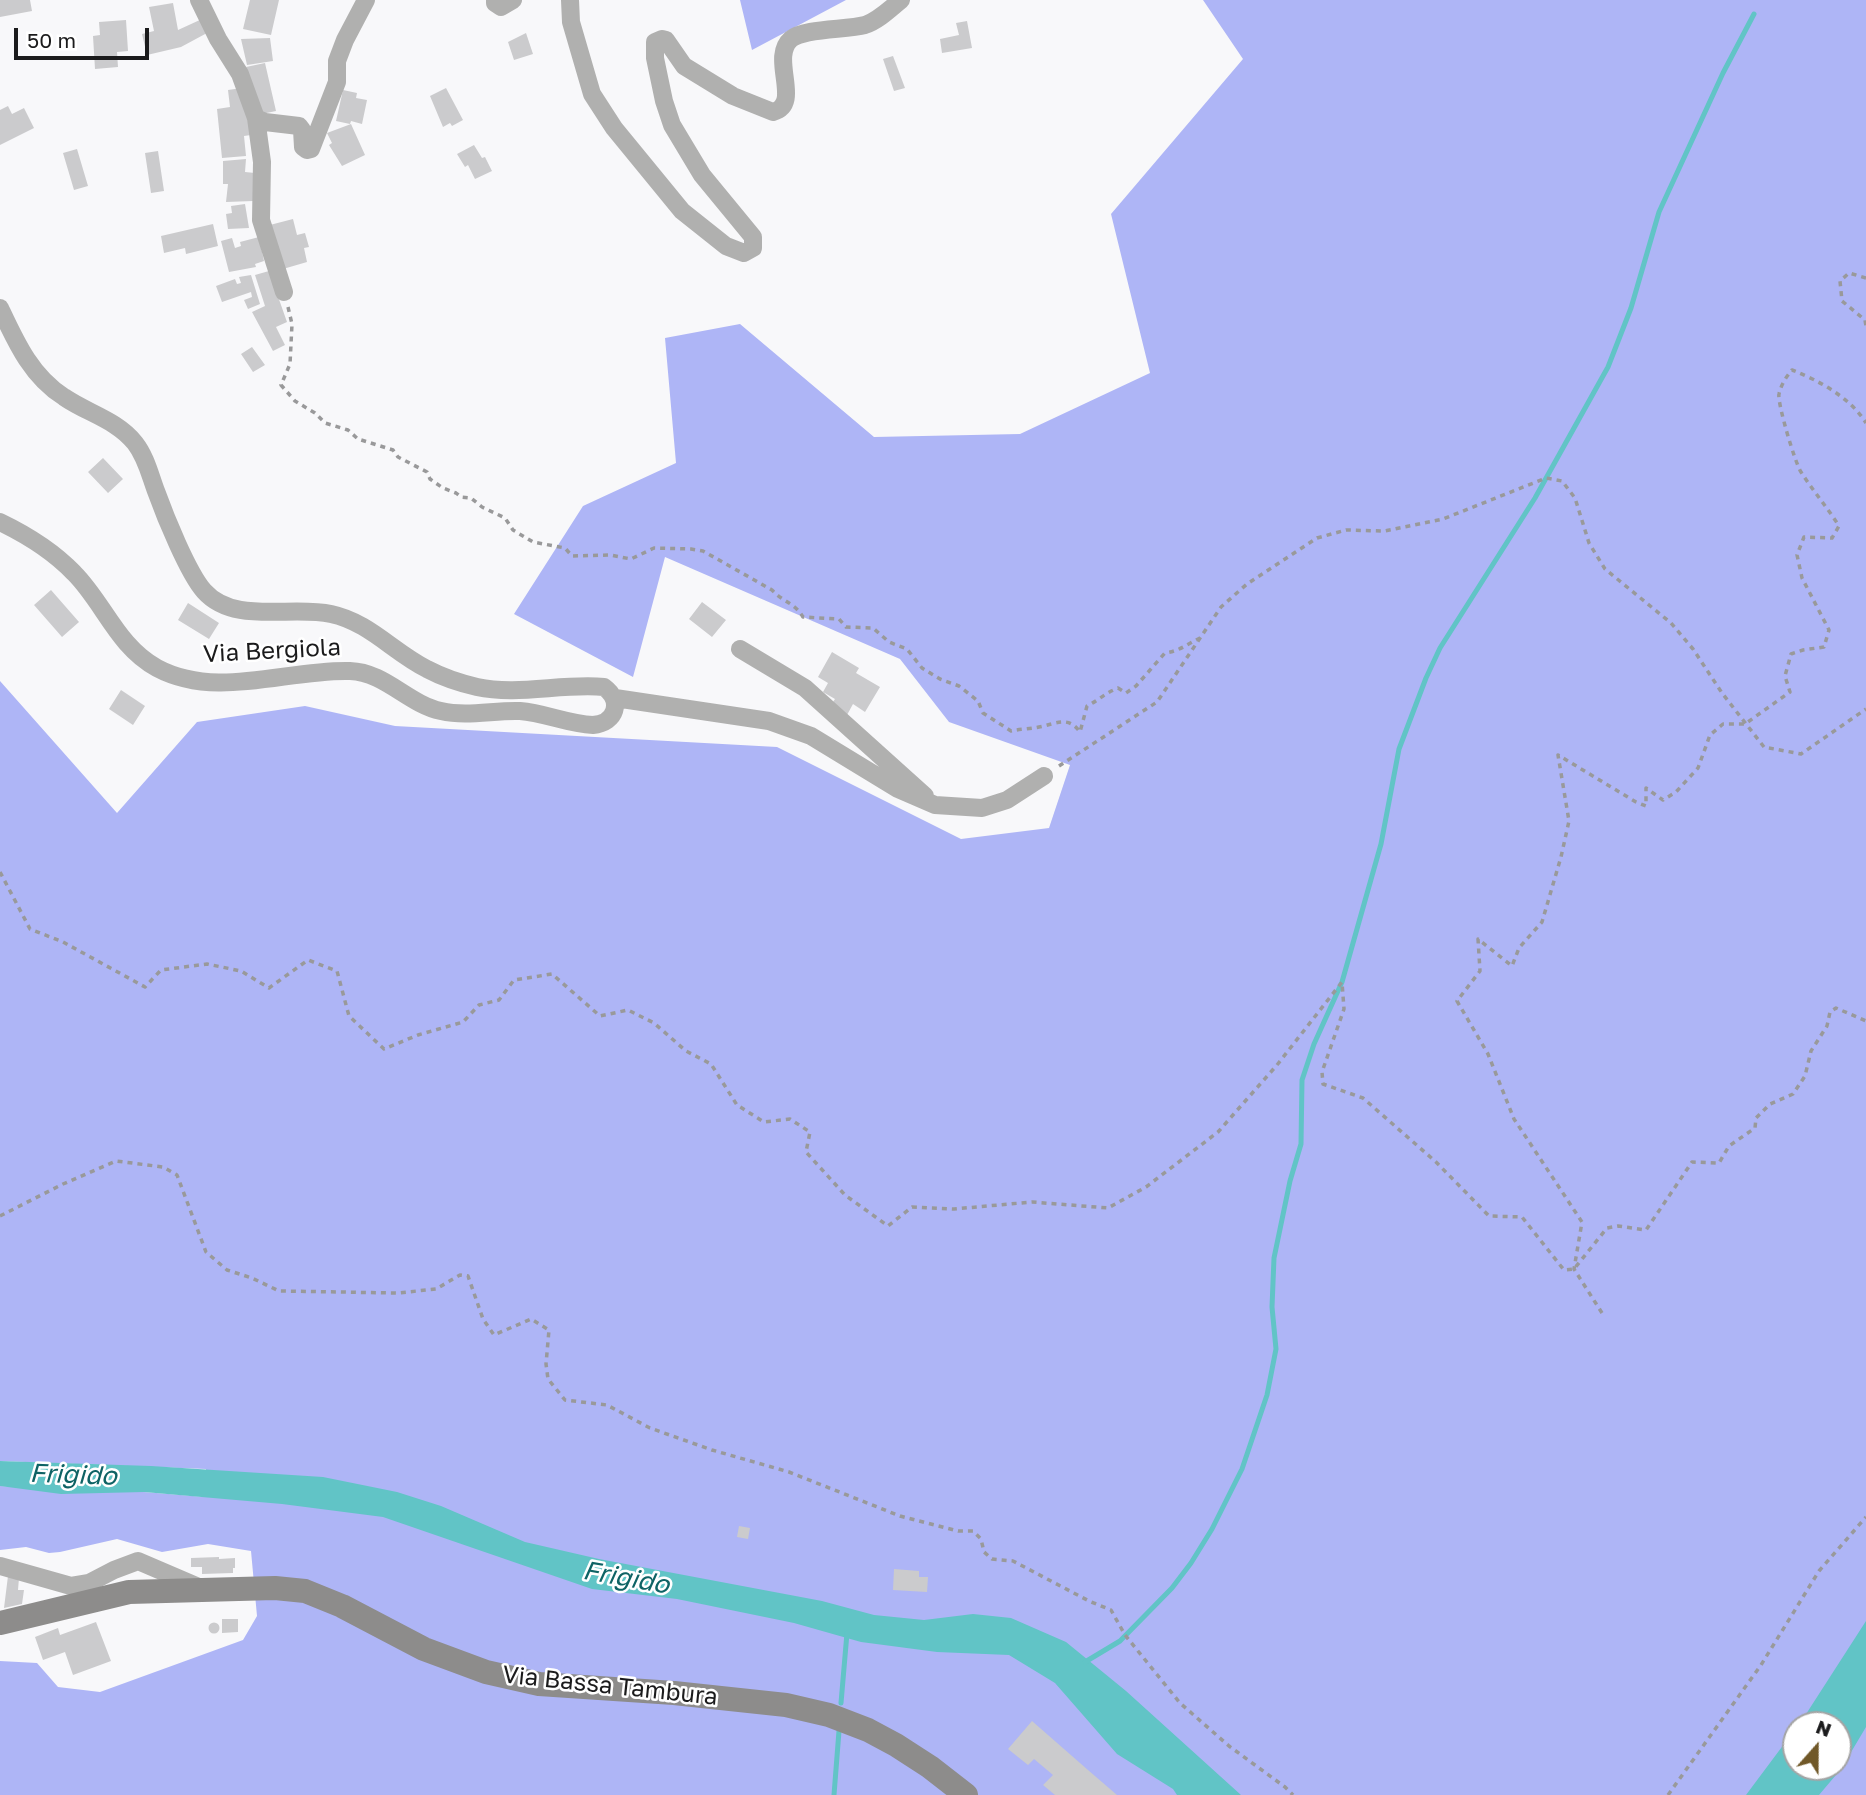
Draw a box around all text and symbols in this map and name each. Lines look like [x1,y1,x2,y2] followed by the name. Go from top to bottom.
[18,14,152,58] scale bar
[27,27,76,53] text: 50 m
[202,633,342,669] street label: Via Bergiola
[29,1458,117,1492] water label: Frigido
[580,1555,672,1601] water label: Frigido
[501,1660,719,1712] street label: Via Bassa Tambura
[1782,1711,1852,1781] north arrow
[1813,1714,1835,1741] text: N

